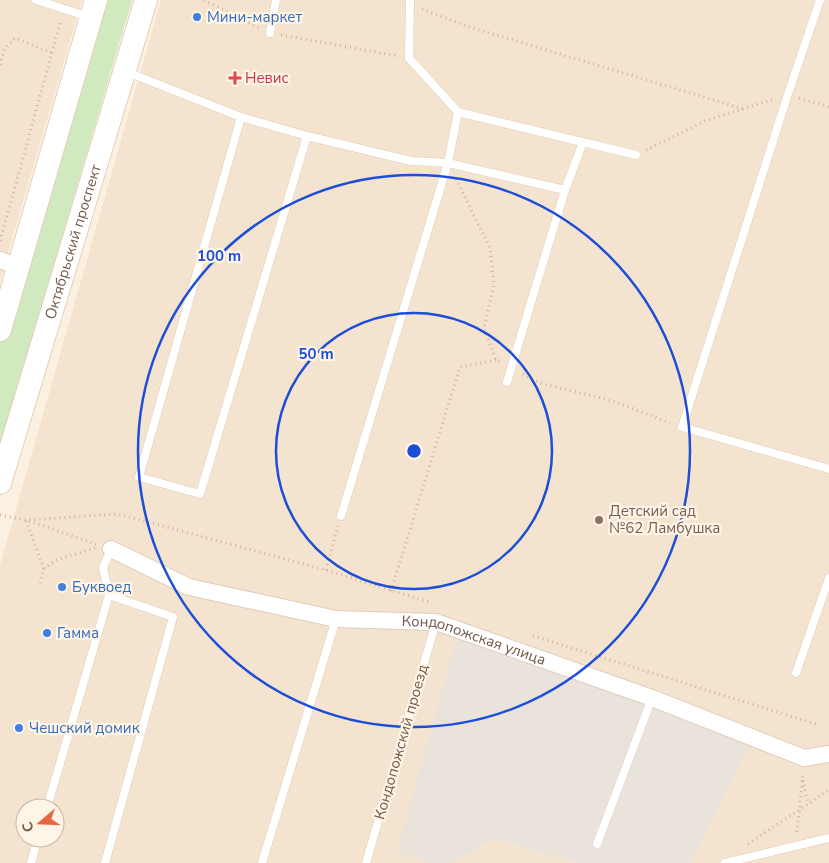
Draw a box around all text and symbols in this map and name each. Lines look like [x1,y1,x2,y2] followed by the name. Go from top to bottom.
[207,7,302,27] place label: Мини-маркет
[191,11,203,23] marker: Мини-маркет
[245,68,289,88] place label: Невис
[229,72,241,84] marker: Невис
[40,162,106,322] street label: Октябрьский проспект
[197,246,241,266] text: 100 m
[298,344,334,364] text: 50 m
[405,442,423,460] centre of rings
[609,501,720,538] place label: Детский сад №62 Ламбушка
[593,514,605,526] marker: Детский сад №62 Ламбушка
[72,577,131,597] place label: Буквоед
[56,581,68,593] marker: Буквоед
[401,611,549,670] street label: Кондопожская улица
[57,623,99,643] place label: Гамма
[41,627,53,639] marker: Гамма
[369,662,433,822] street label: Кондопожский проезд
[29,718,140,738] place label: Чешский домик
[13,722,25,734] marker: Чешский домик
[15,798,65,848] north arrow
[17,819,39,835] text: С

